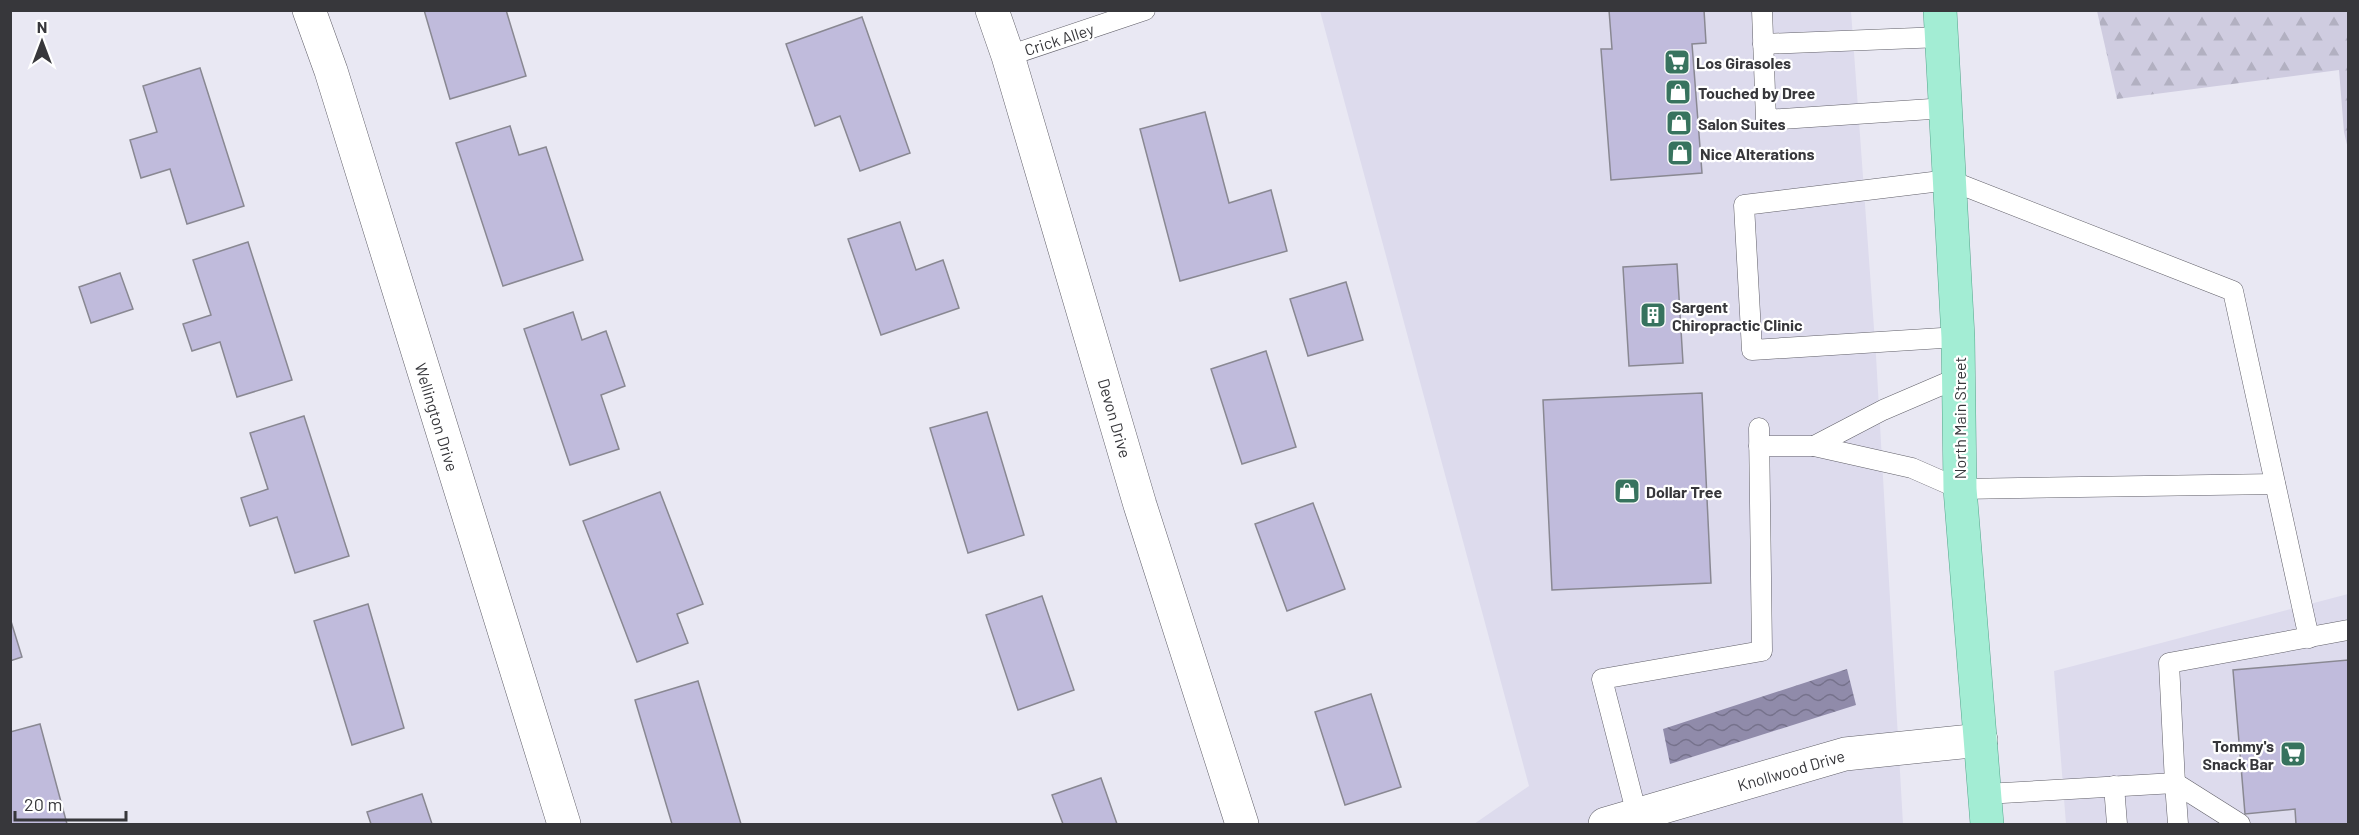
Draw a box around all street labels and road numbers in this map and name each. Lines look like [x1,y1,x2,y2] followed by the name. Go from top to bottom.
[1022,19,1097,59] street label: Crick Alley
[1950,357,1969,479] street label: North Main Street
[412,361,462,473] street label: Wellington Drive
[1095,376,1135,460] street label: Devon Drive
[1735,746,1847,794] street label: Knollwood Drive

